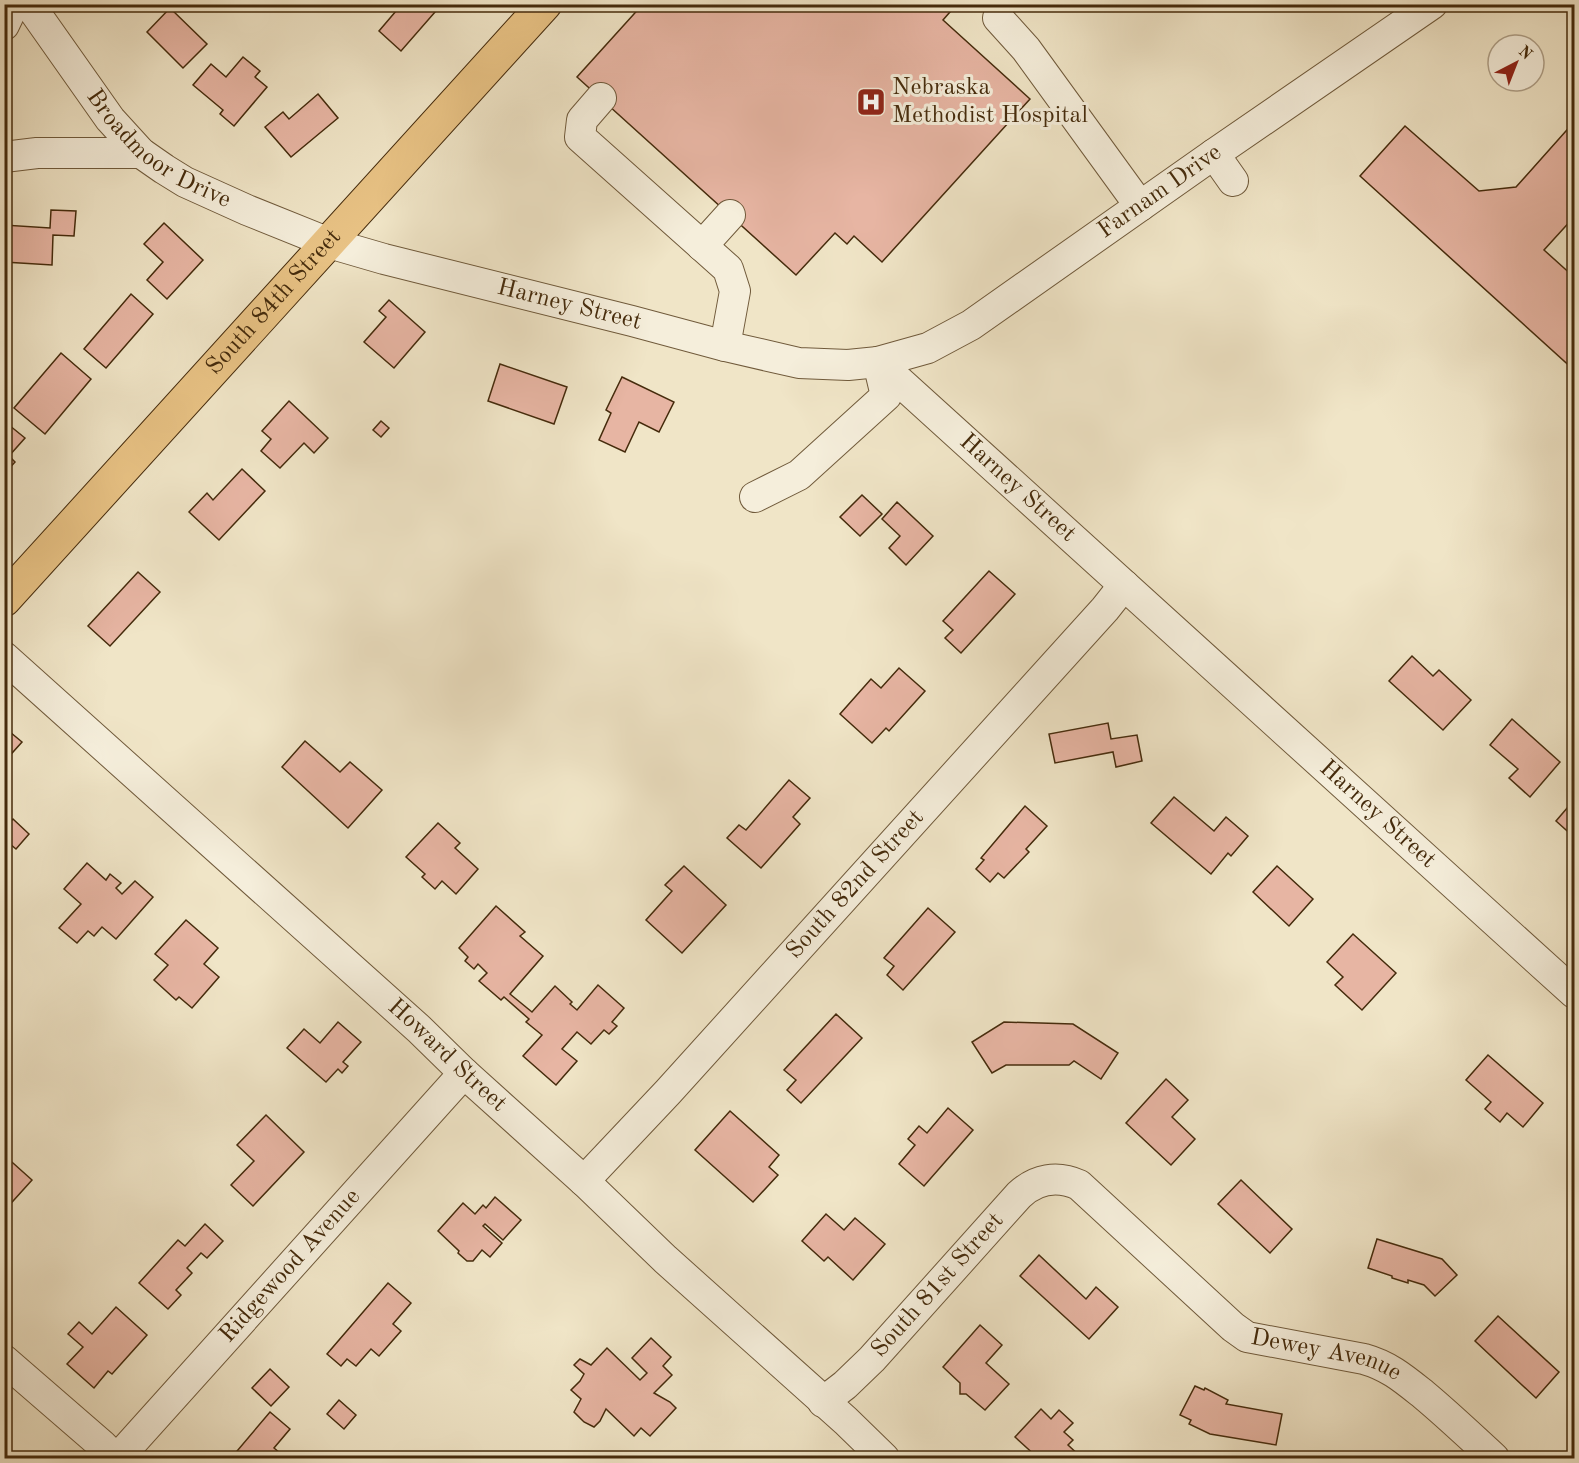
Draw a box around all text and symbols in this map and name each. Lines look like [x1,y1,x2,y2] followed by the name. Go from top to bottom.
[1486,33,1546,93] north arrow
[1515,43,1535,64] text: N
[892,76,1088,128] place label: Nebraska Methodist Hospital
[81,85,234,213] street label: Broadmoor Drive
[855,86,887,118] hospital icon: Nebraska Methodist Hospital
[1094,140,1226,243] street label: Farnam Drive
[202,225,346,380] street label: South 84th Street
[495,276,644,335] street label: Harney Street
[954,430,1080,547] street label: Harney Street
[1315,756,1440,873] street label: Harney Street
[782,806,929,964] street label: South 82nd Street
[383,995,511,1117] street label: Howard Street
[216,1185,365,1347] street label: Ridgewood Avenue
[867,1209,1009,1362] street label: South 81st Street
[1249,1326,1405,1386] street label: Dewey Avenue

